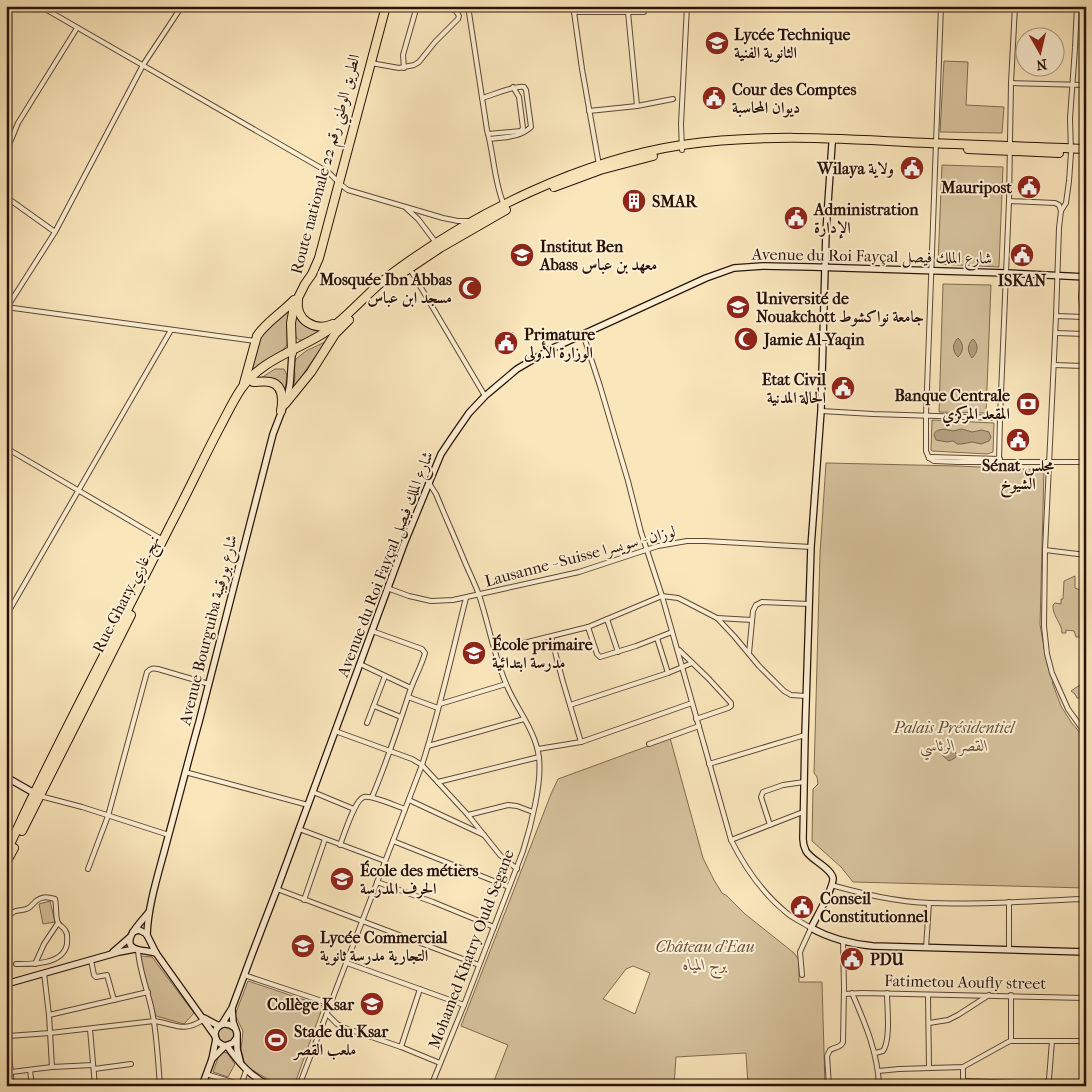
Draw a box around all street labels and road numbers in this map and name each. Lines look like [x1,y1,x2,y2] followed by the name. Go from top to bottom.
[286,52,369,278] street label: Route nationale 22 الطريق الوطني رقم
[751,244,992,272] street label: Avenue du Roi Fayçal شارع الملك فيصل
[333,448,441,682] street label: Avenue du Roi Fayçal شارع الملك فيصل
[483,521,678,592] street label: Lausanne - Suisse لوزان - سويسرا
[88,532,168,658] street label: Rue Ghary نهج غاري
[175,533,245,729] street label: Avenue Bourguiba شارع بورقيبة
[424,847,518,1051] street label: Mohamed Khatry Ould Segane
[884,971,1046,993] street label: Fatimetou Aoufly street

